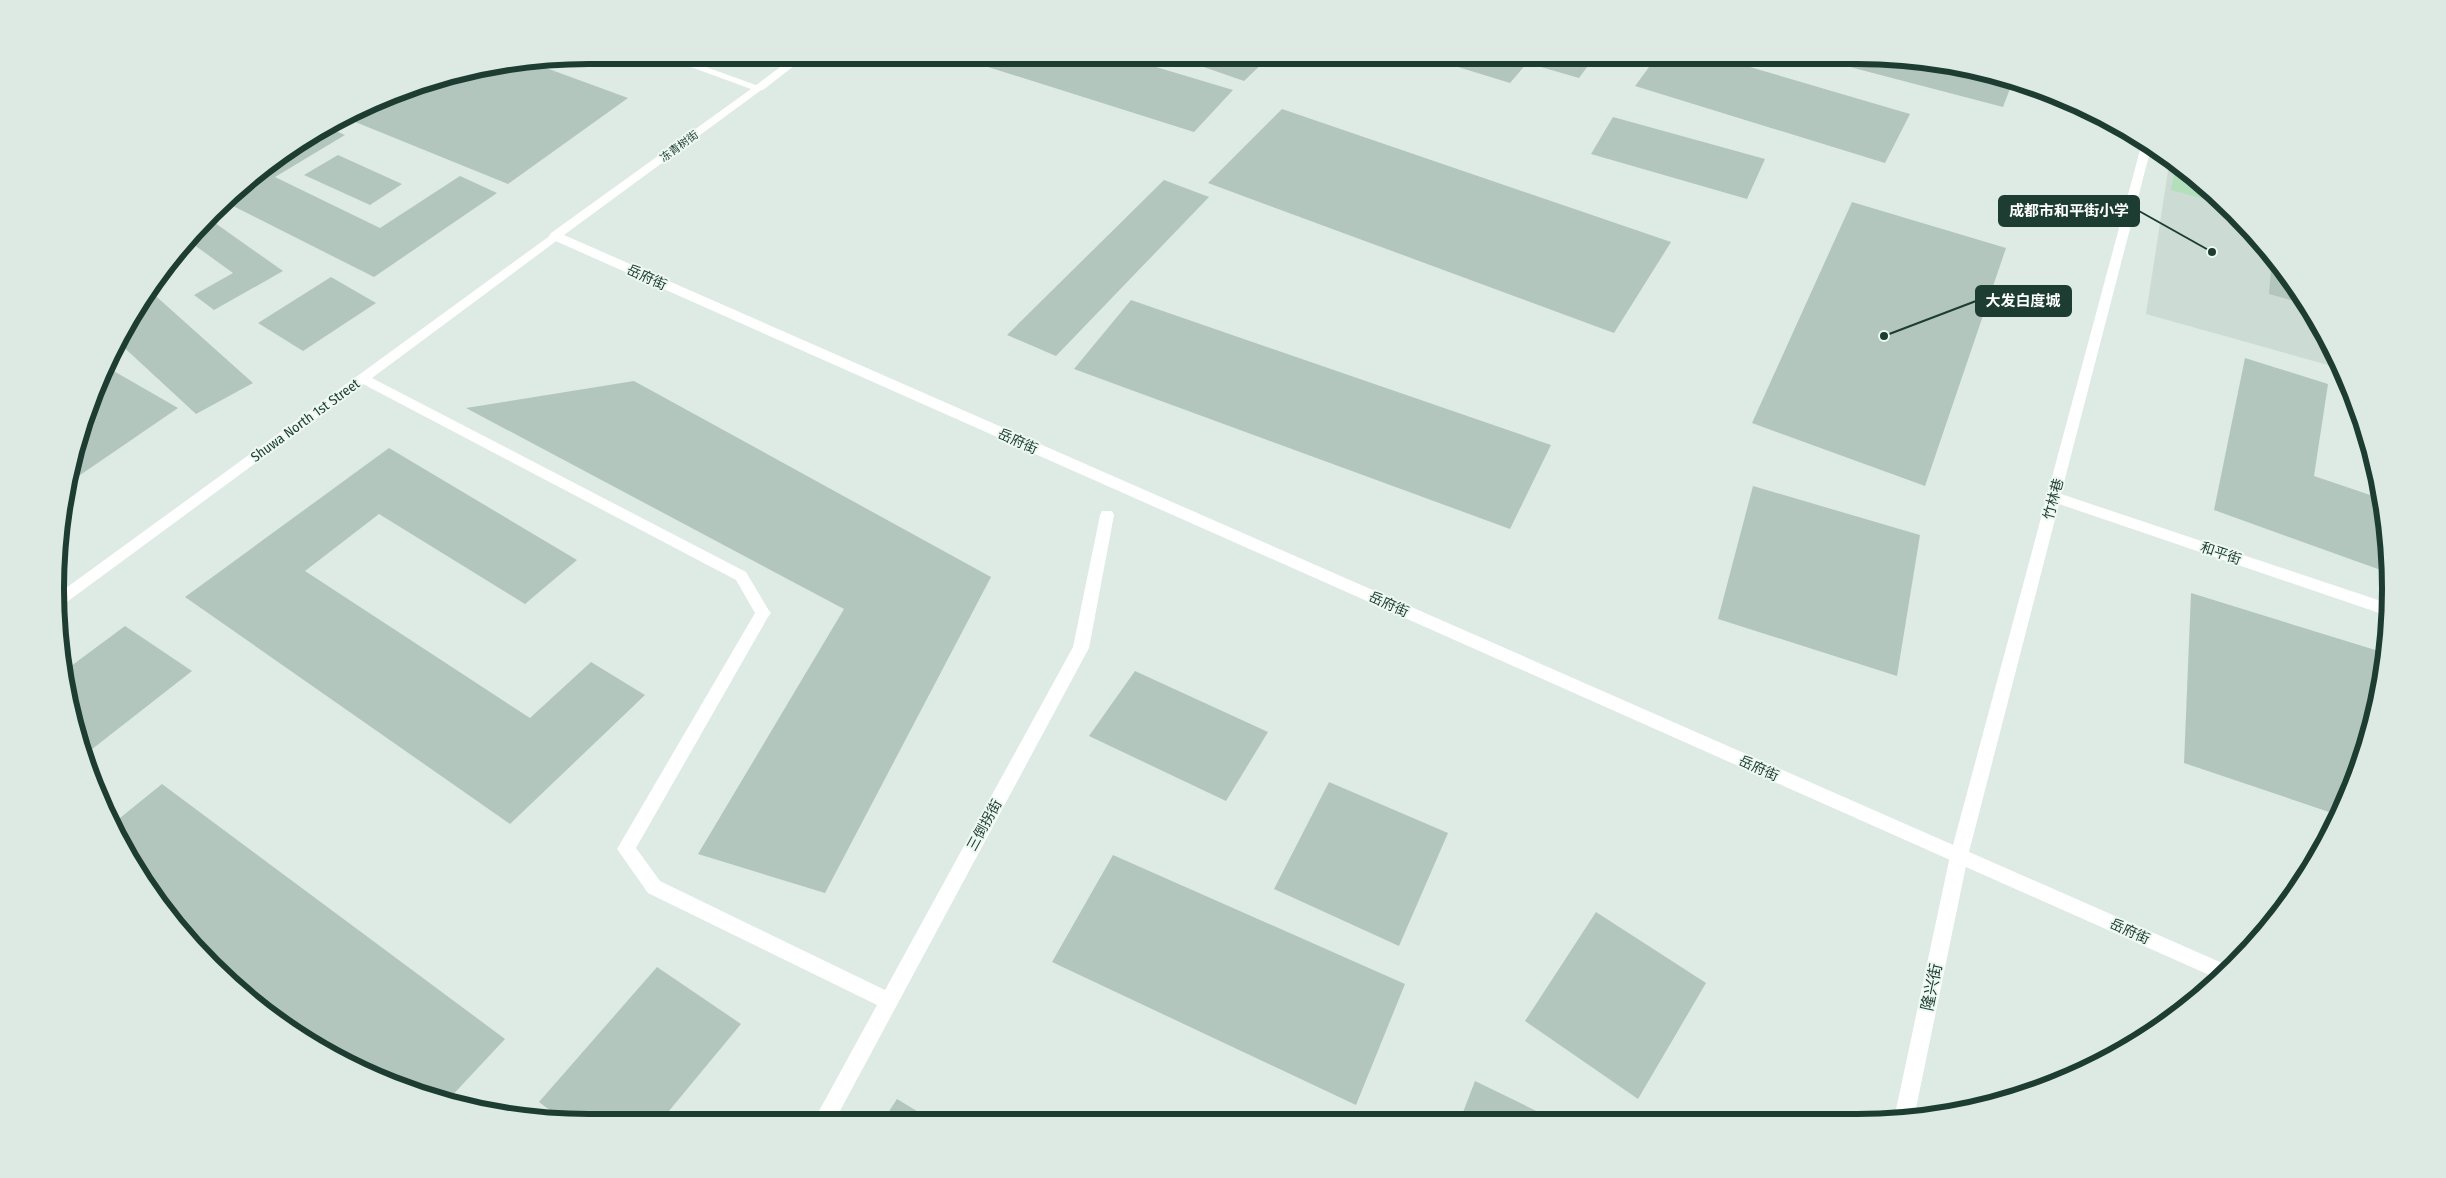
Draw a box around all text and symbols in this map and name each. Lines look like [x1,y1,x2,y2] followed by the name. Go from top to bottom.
[658,128,701,165] street label: 冻青树街
[1999,196,2139,226] callout: 成都市和平街小学
[2009,202,2129,220] text: 成都市和平街小学
[624,261,669,294] street label: 岳府街
[1976,286,2071,316] callout: 大发白度城
[1985,292,2061,310] text: 大发白度城
[248,375,363,466] street label: Shuwa North 1st Street
[995,425,1040,458] street label: 岳府街
[2040,477,2067,522] street label: 竹林巷
[2198,539,2243,568] street label: 和平街
[1366,588,1411,621] street label: 岳府街
[1736,752,1781,785] street label: 岳府街
[963,797,1005,854] street label: 三倒拐街
[2107,915,2152,948] street label: 岳府街
[1917,962,1946,1013] street label: 隆兴街

